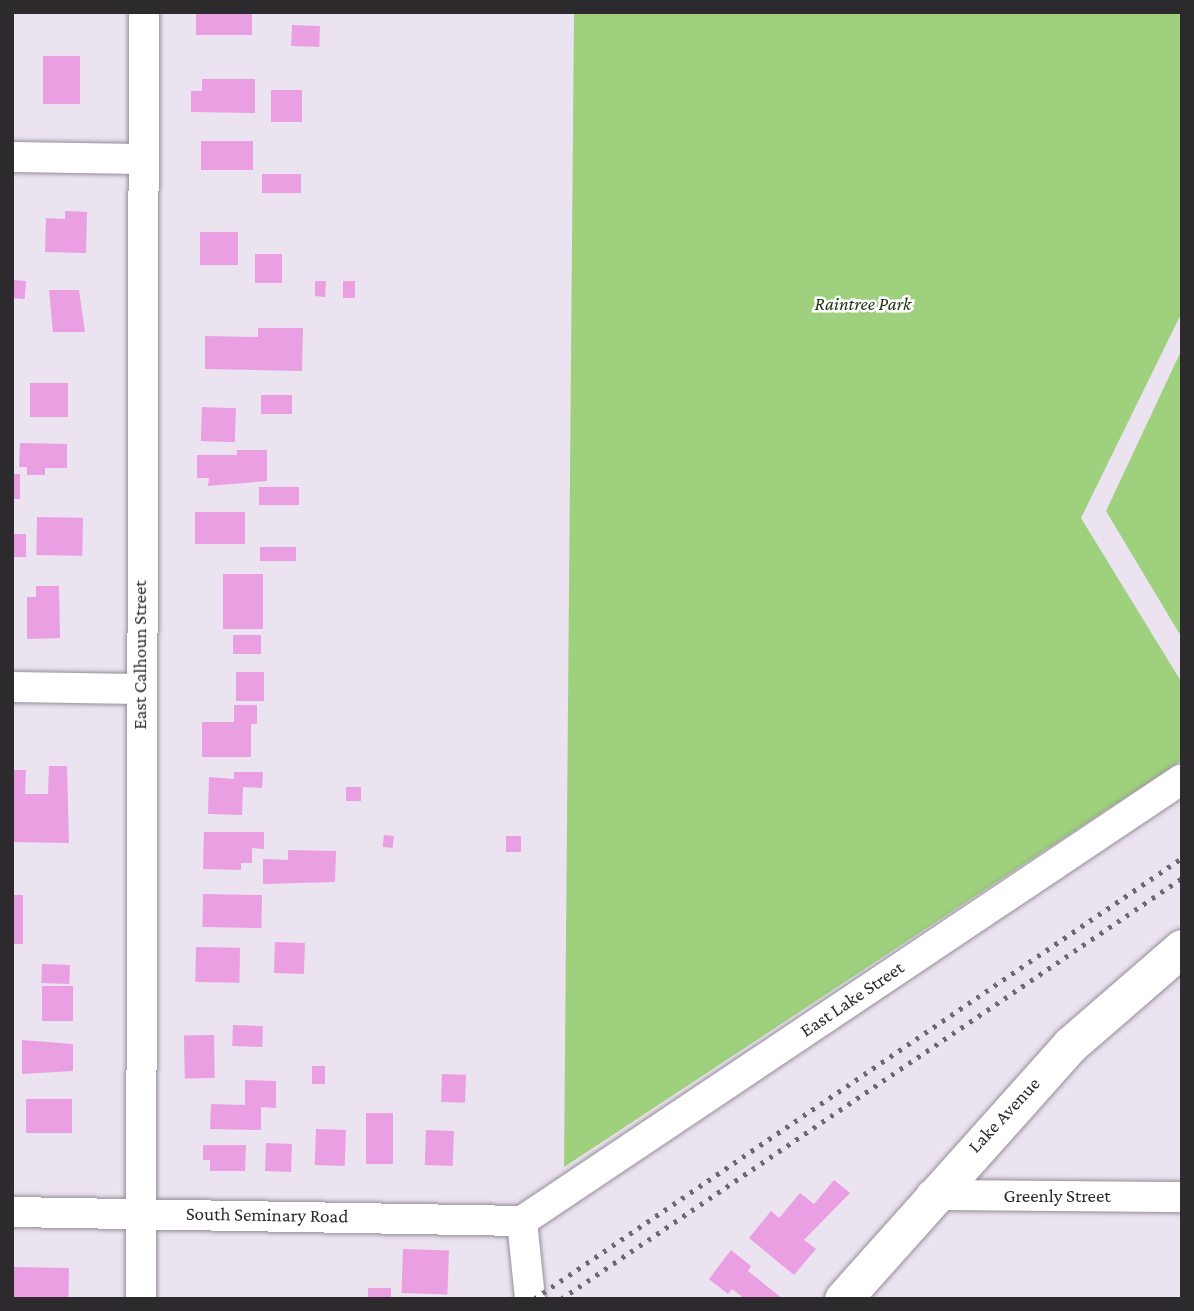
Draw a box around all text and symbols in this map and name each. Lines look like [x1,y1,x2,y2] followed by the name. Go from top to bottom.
[815,293,911,315] park label: Raintree Park
[129,580,151,730] street label: East Calhoun Street
[796,956,908,1042] street label: East Lake Street
[963,1072,1045,1158] street label: Lake Avenue
[1003,1185,1111,1207] street label: Greenly Street
[186,1202,348,1228] street label: South Seminary Road

